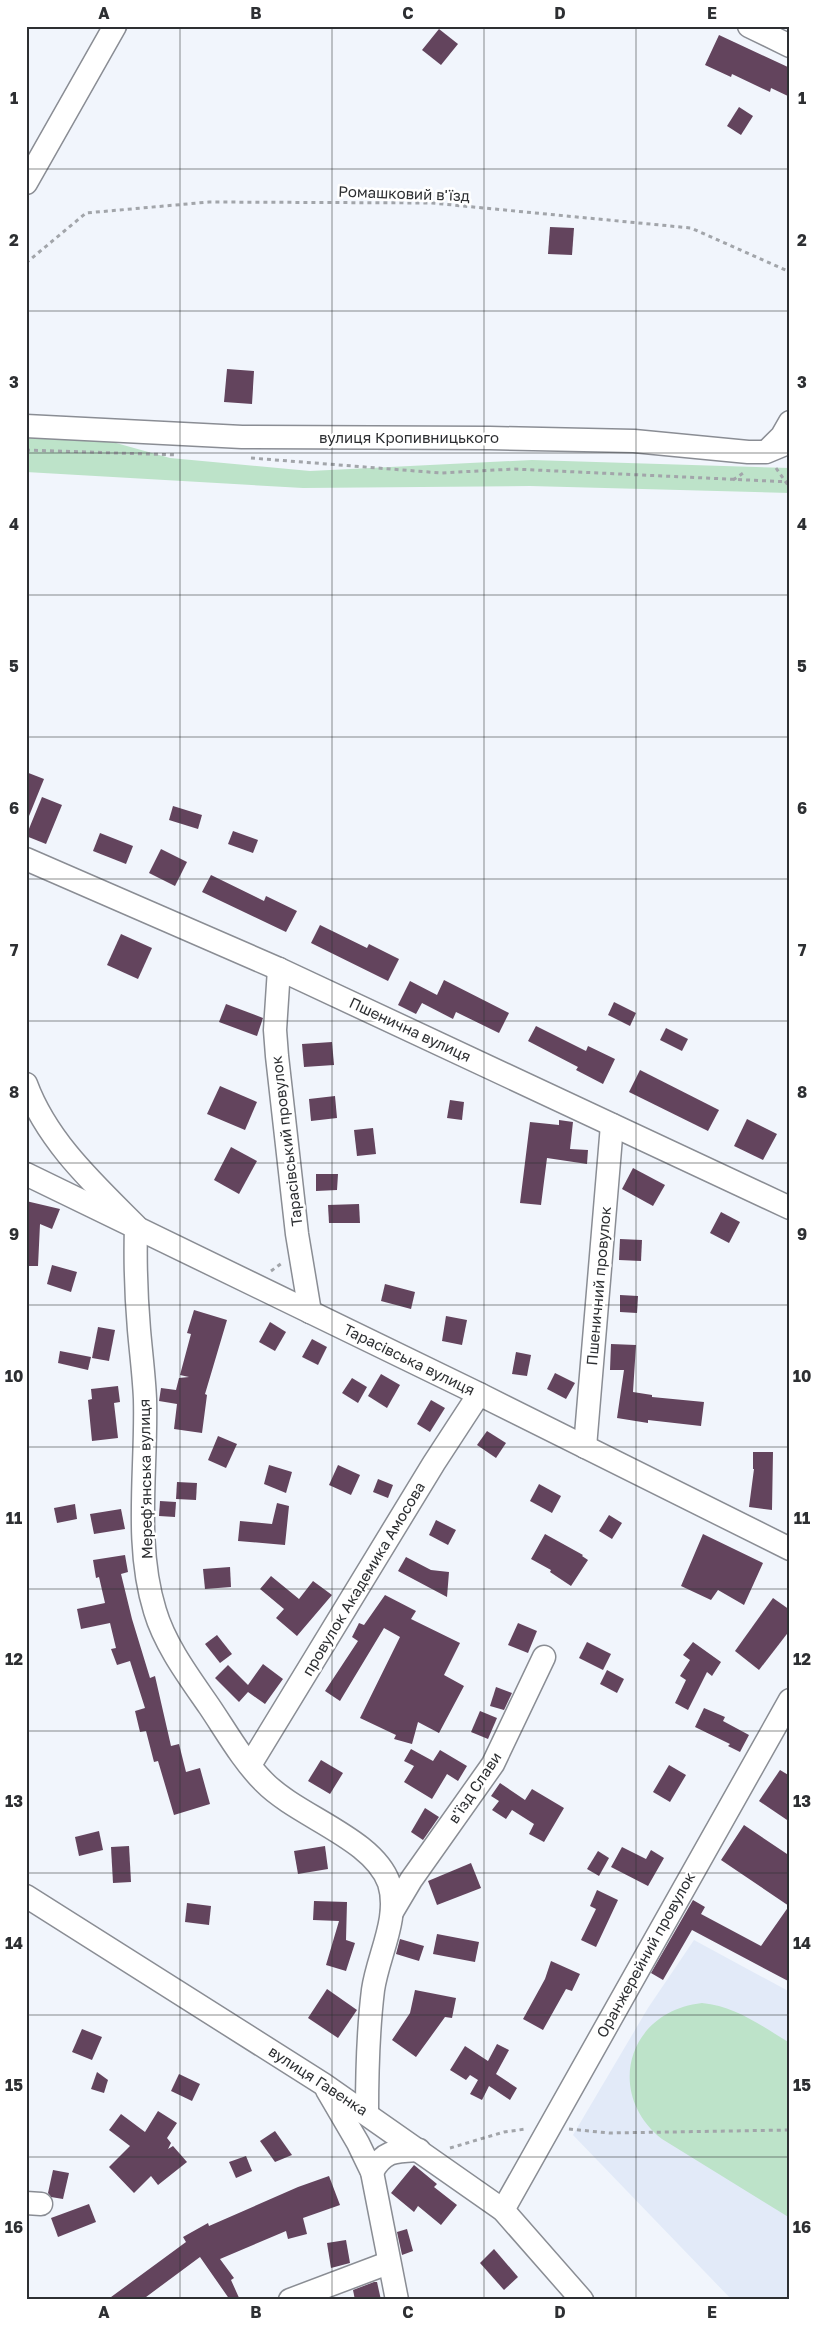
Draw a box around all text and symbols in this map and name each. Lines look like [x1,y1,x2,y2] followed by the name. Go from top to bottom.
[98,3,110,23] text: A
[250,3,262,23] text: B
[402,3,414,23] text: C
[554,3,566,23] text: D
[707,3,717,23] text: E
[10,88,18,108] text: 1
[798,88,806,108] text: 1
[338,182,470,204] street label: Ромашковий в'їзд
[9,230,19,250] text: 2
[797,230,807,250] text: 2
[9,372,19,392] text: 3
[797,372,807,392] text: 3
[319,428,499,446] street label: вулиця Кропивницького
[9,514,19,534] text: 4
[797,514,807,534] text: 4
[9,656,19,676] text: 5
[797,656,807,676] text: 5
[9,798,19,818] text: 6
[797,798,807,818] text: 6
[10,940,19,960] text: 7
[798,940,807,960] text: 7
[347,993,474,1065] street label: Пшенична вулиця
[267,1055,305,1227] street label: Тарасівський провулок
[9,1082,19,1102] text: 8
[797,1082,807,1102] text: 8
[582,1205,614,1366] street label: Пшеничний провулок
[9,1224,19,1244] text: 9
[797,1224,807,1244] text: 9
[341,1320,478,1399] street label: Тарасівська вулиця
[5,1366,23,1386] text: 10
[793,1366,811,1386] text: 10
[135,1399,155,1559] street label: Мереф'янська вулиця
[298,1478,428,1679] street label: провулок Академика Амосова
[6,1508,22,1528] text: 11
[794,1508,810,1528] text: 11
[5,1649,23,1669] text: 12
[793,1649,811,1669] text: 12
[444,1748,505,1827] street label: в'їзд Слави
[5,1791,23,1811] text: 13
[793,1791,811,1811] text: 13
[592,1868,698,2040] street label: Оранжерейний провулок
[5,1933,23,1953] text: 14
[793,1933,811,1953] text: 14
[266,2041,372,2119] street label: вулиця Гавенка
[5,2075,23,2095] text: 15
[793,2075,811,2095] text: 15
[5,2217,23,2237] text: 16
[793,2217,811,2237] text: 16
[98,2302,110,2322] text: A
[250,2302,262,2322] text: B
[402,2302,414,2322] text: C
[554,2302,566,2322] text: D
[707,2302,717,2322] text: E

